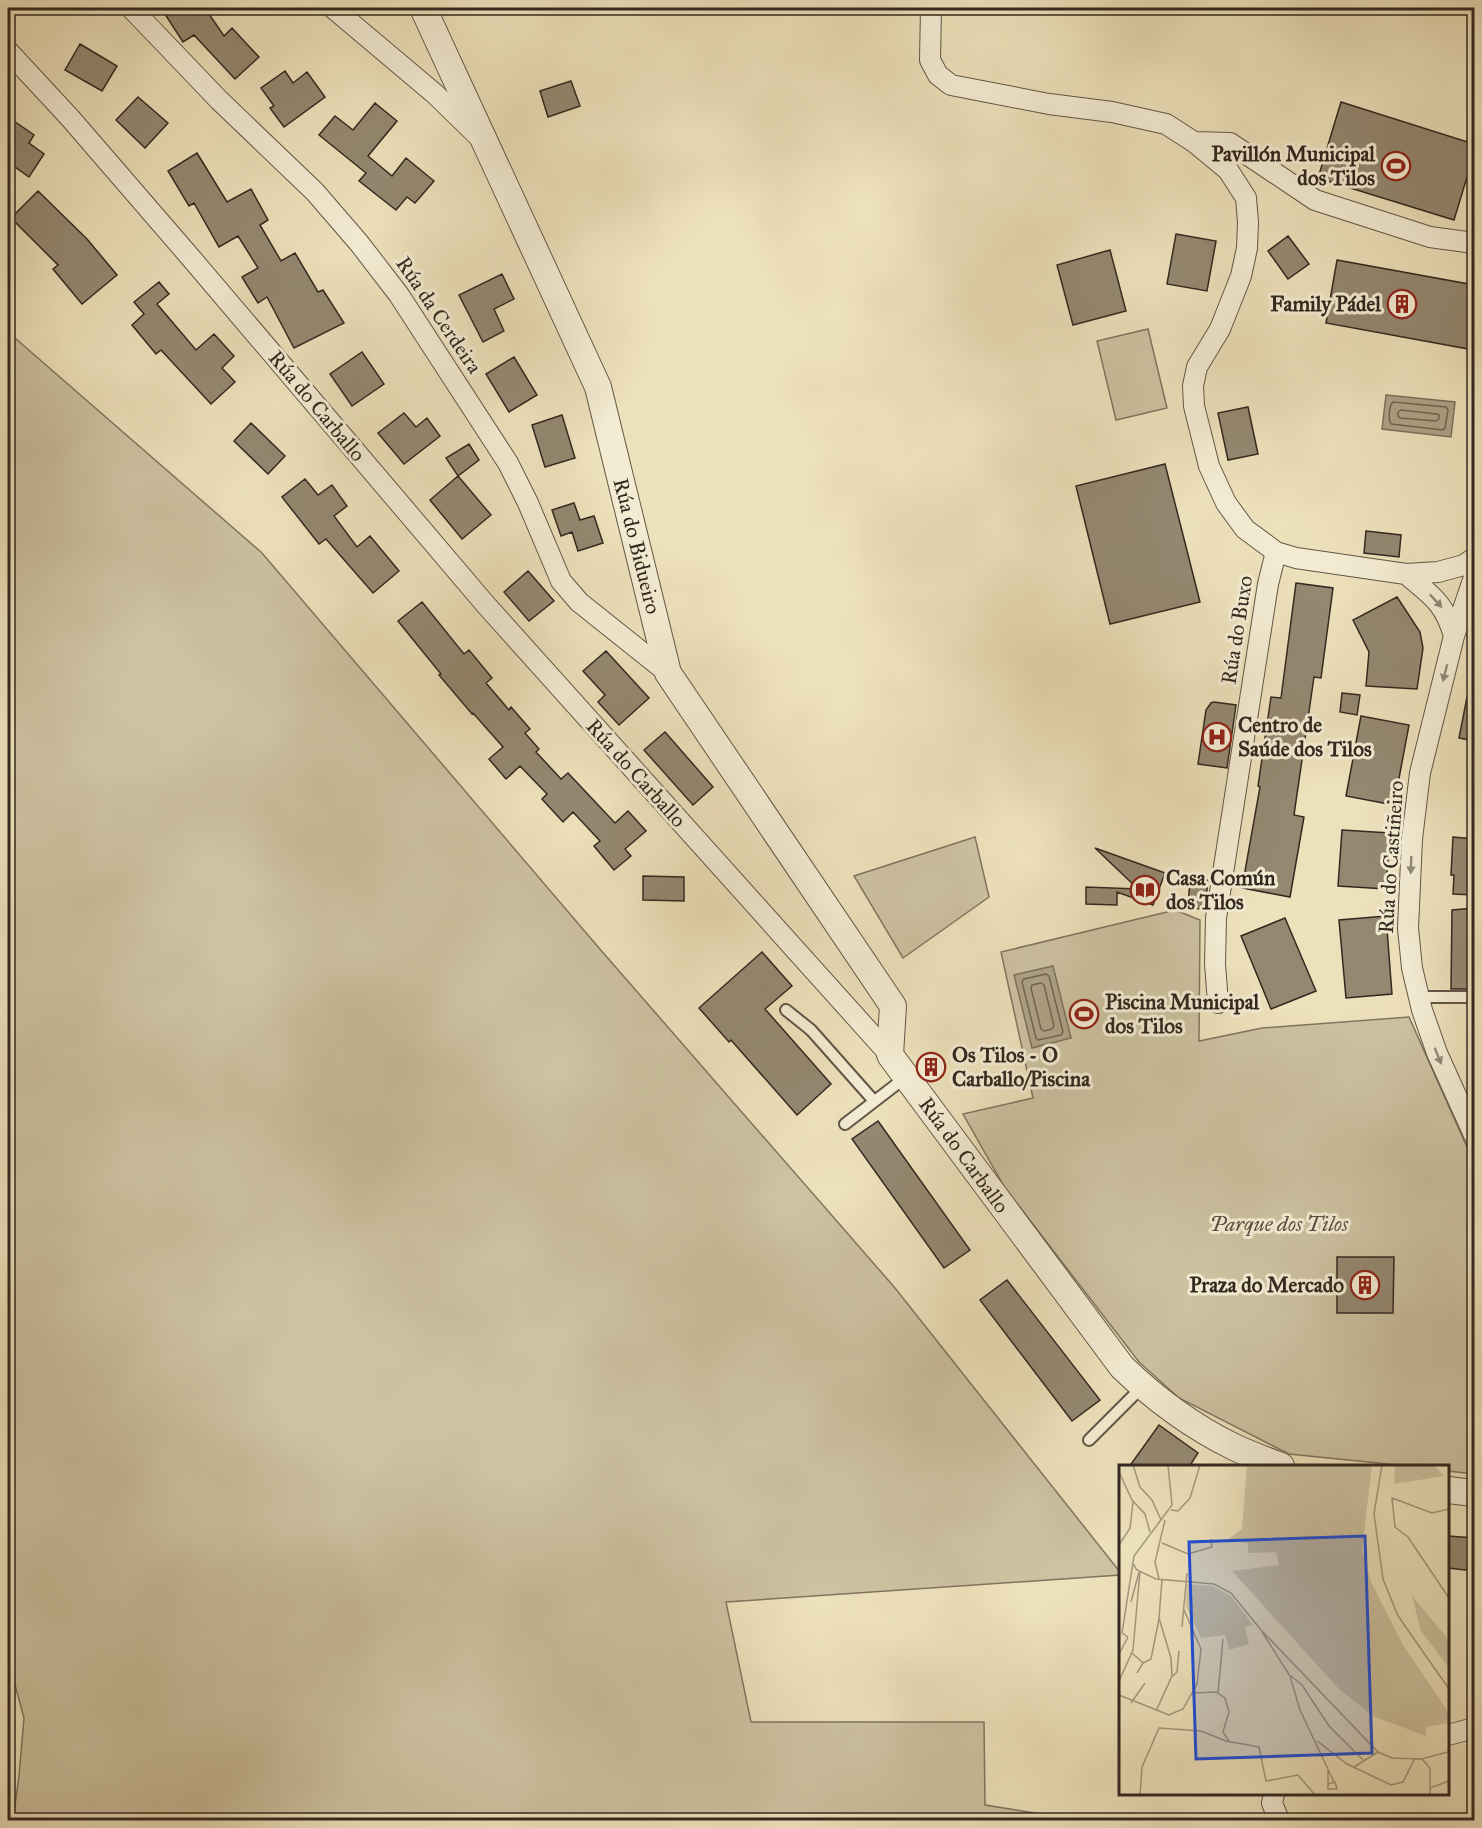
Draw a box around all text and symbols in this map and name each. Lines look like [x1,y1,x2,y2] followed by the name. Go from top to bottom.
[1211,141,1376,191] place label: Pavillón Municipal dos Tilos
[1380,150,1412,182] sports icon: Pavillón Municipal dos Tilos
[390,251,488,379] street label: Rúa da Cerdeira
[1386,288,1418,320] building icon: Family Pádel
[1270,291,1382,317] place label: Family Pádel
[263,345,371,467] street label: Rúa do Carballo
[608,475,667,617] street label: Rúa do Bidueiro
[1216,573,1258,686] street label: Rúa do Buxo
[1429,593,1442,608] one-way arrow
[1440,664,1450,682] one-way arrow
[1238,712,1372,762] place label: Centro de Saúde dos Tilos
[580,713,692,833] street label: Rúa do Carballo
[1201,721,1233,753] hospital icon: Centro de Saúde dos Tilos
[1373,779,1409,934] street label: Rúa do Castiñeiro
[1406,855,1416,874] one-way arrow
[1166,865,1276,915] place label: Casa Común dos Tilos
[1129,874,1161,906] library icon: Casa Común dos Tilos
[1105,989,1261,1039] place label: Piscina Municipal dos Tilos
[1068,998,1100,1030] sports icon: Piscina Municipal dos Tilos
[952,1042,1091,1092] place label: Os Tilos - O Carballo/Piscina
[1433,1047,1443,1065] one-way arrow
[915,1051,947,1083] building icon: Os Tilos - O Carballo/Piscina
[913,1092,1015,1218] street label: Rúa do Carballo
[1210,1211,1349,1237] park label: Parque dos Tilos
[1349,1269,1381,1301] building icon: Praza do Mercado
[1189,1272,1344,1298] place label: Praza do Mercado
[1119,1465,1449,1795] inset map

